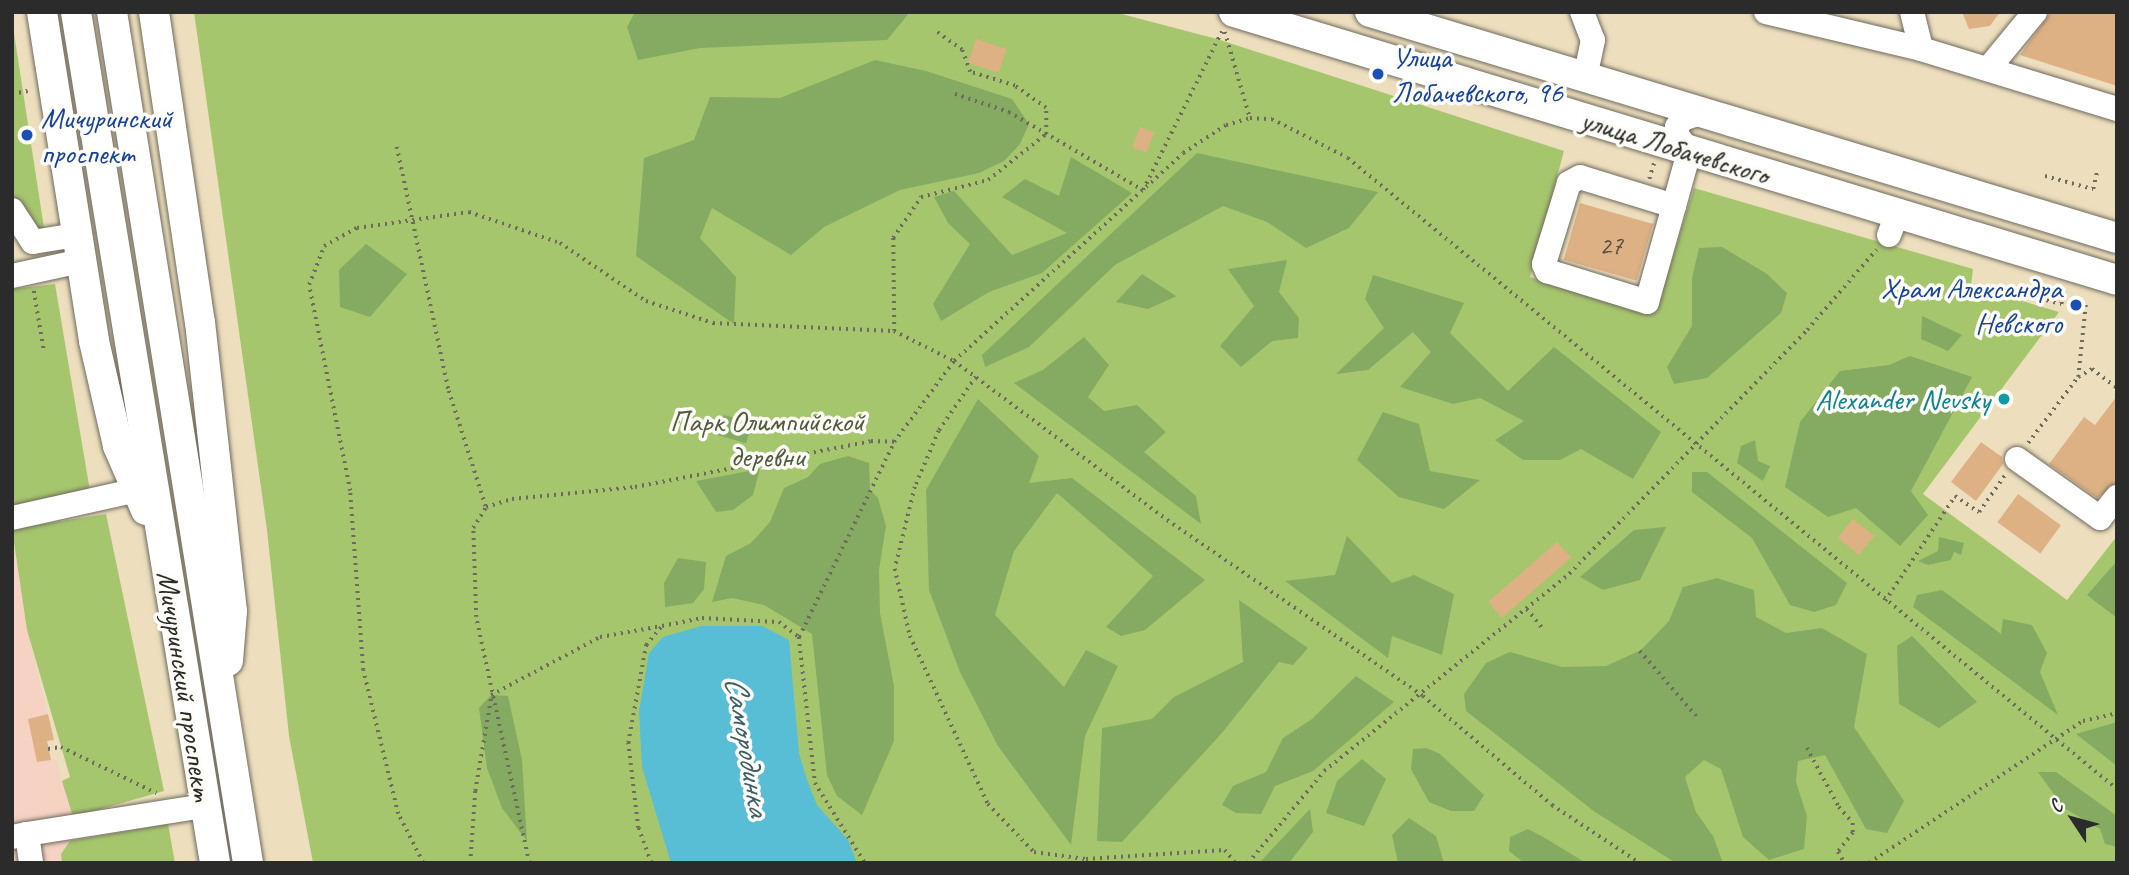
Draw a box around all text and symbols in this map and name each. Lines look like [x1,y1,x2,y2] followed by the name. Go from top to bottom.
[1392,39,1563,110] place label: Улица Лобачевского, 96
[1370,66,1386,82] marker: Улица Лобачевского, 96
[41,100,172,170] place label: Мичуринский проспект
[1576,101,1774,193] street label: улица Лобачевского
[19,127,35,143] marker: Мичуринский проспект
[1599,230,1623,262] house number: 27
[1882,270,2062,340] place label: Храм Александра Невского
[2068,297,2084,313] marker: Храм Александра Невского
[1815,381,1990,417] place label: Alexander Nevsky
[1996,391,2012,407] marker: Alexander Nevsky
[669,403,865,474] park label: Парк Олимпийской деревни
[149,568,221,804] street label: Мичуринский проспект
[716,673,778,819] water label: Самородинка
[2038,784,2108,854] north arrow
[2044,796,2068,817] text: С

